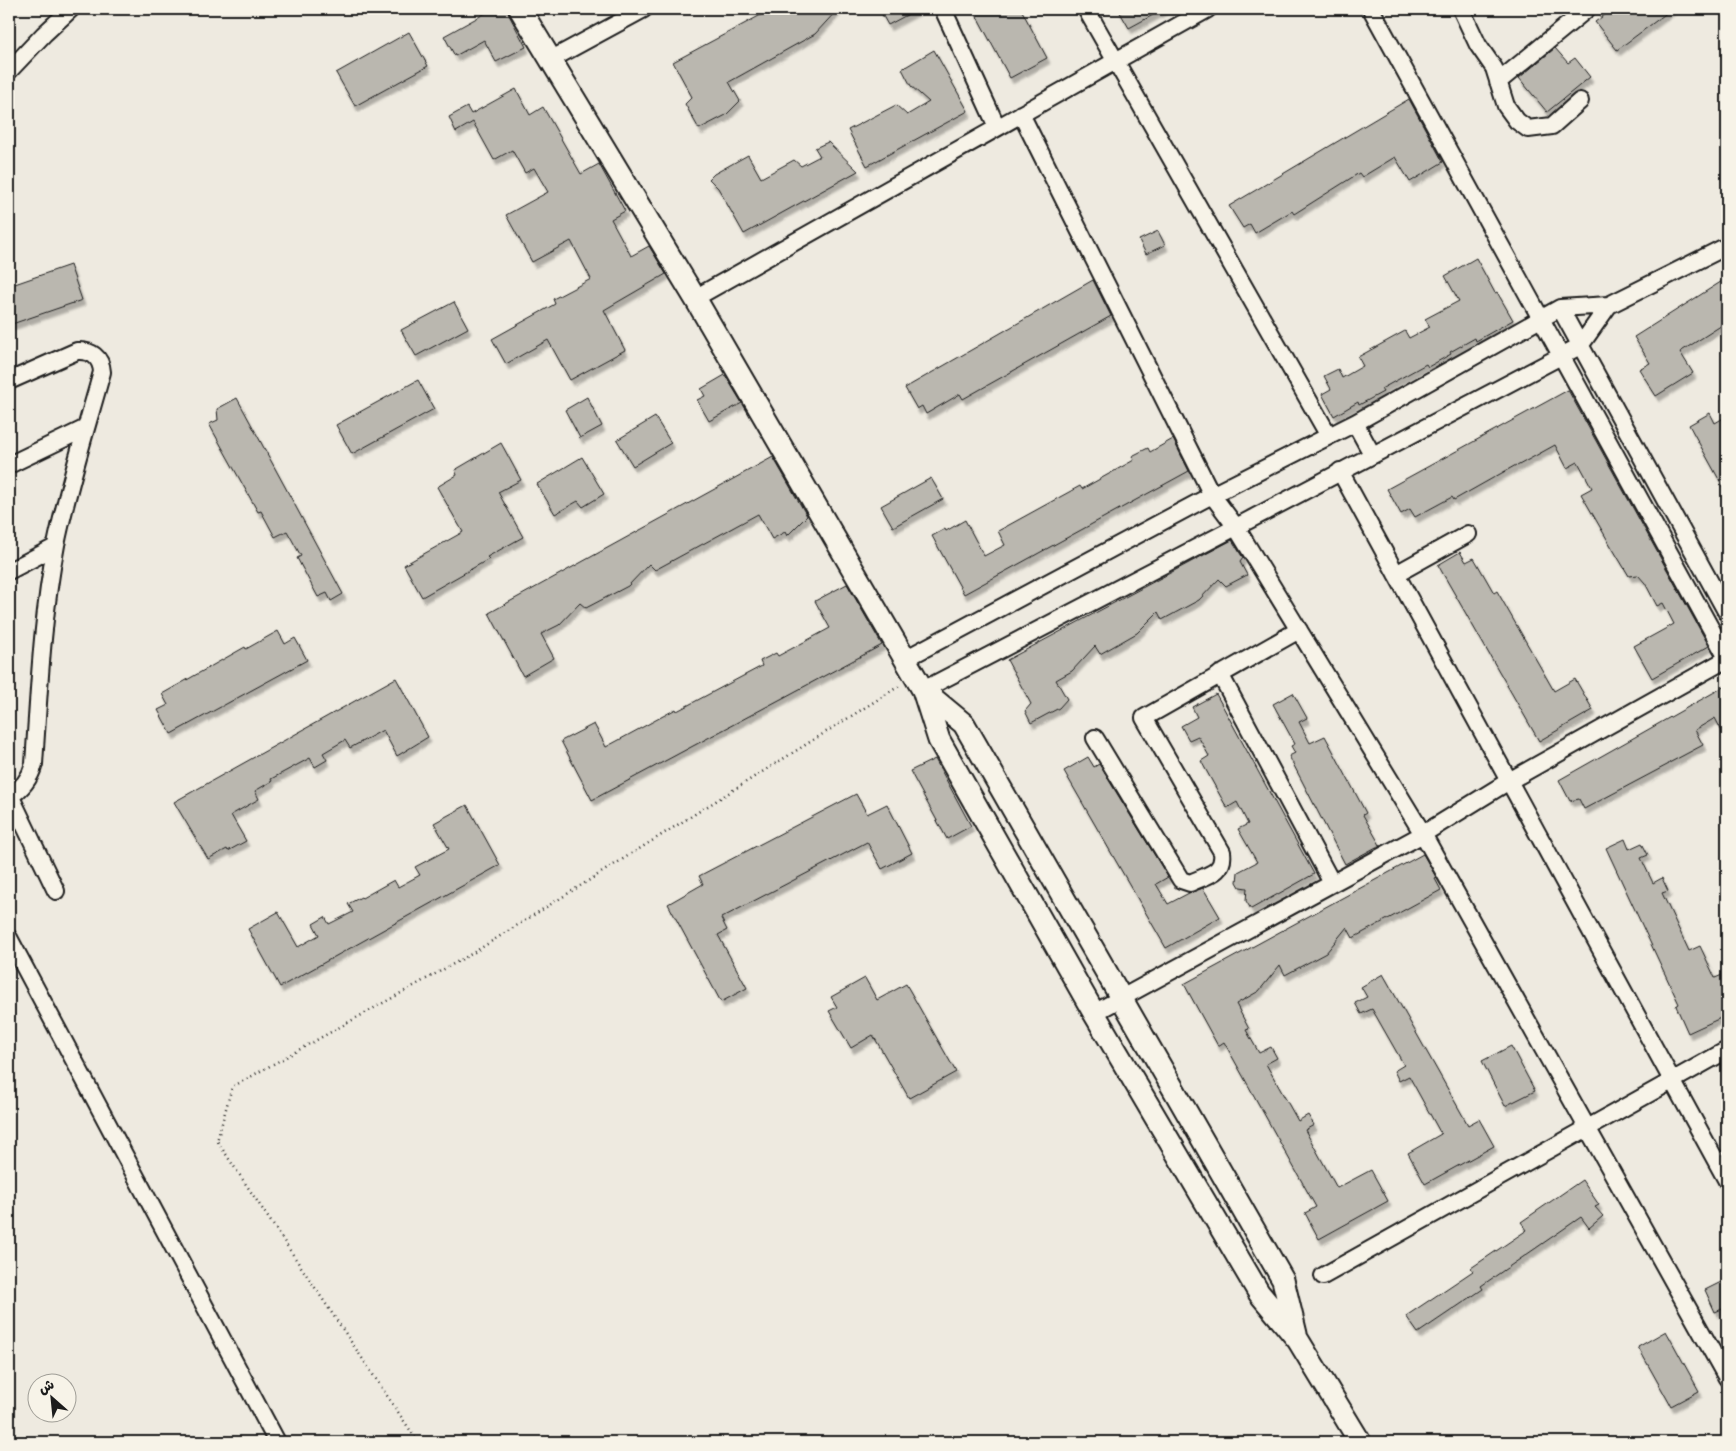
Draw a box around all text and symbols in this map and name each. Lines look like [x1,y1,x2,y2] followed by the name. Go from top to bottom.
[28,1374,78,1424] north arrow
[35,1375,58,1401] text: ش

